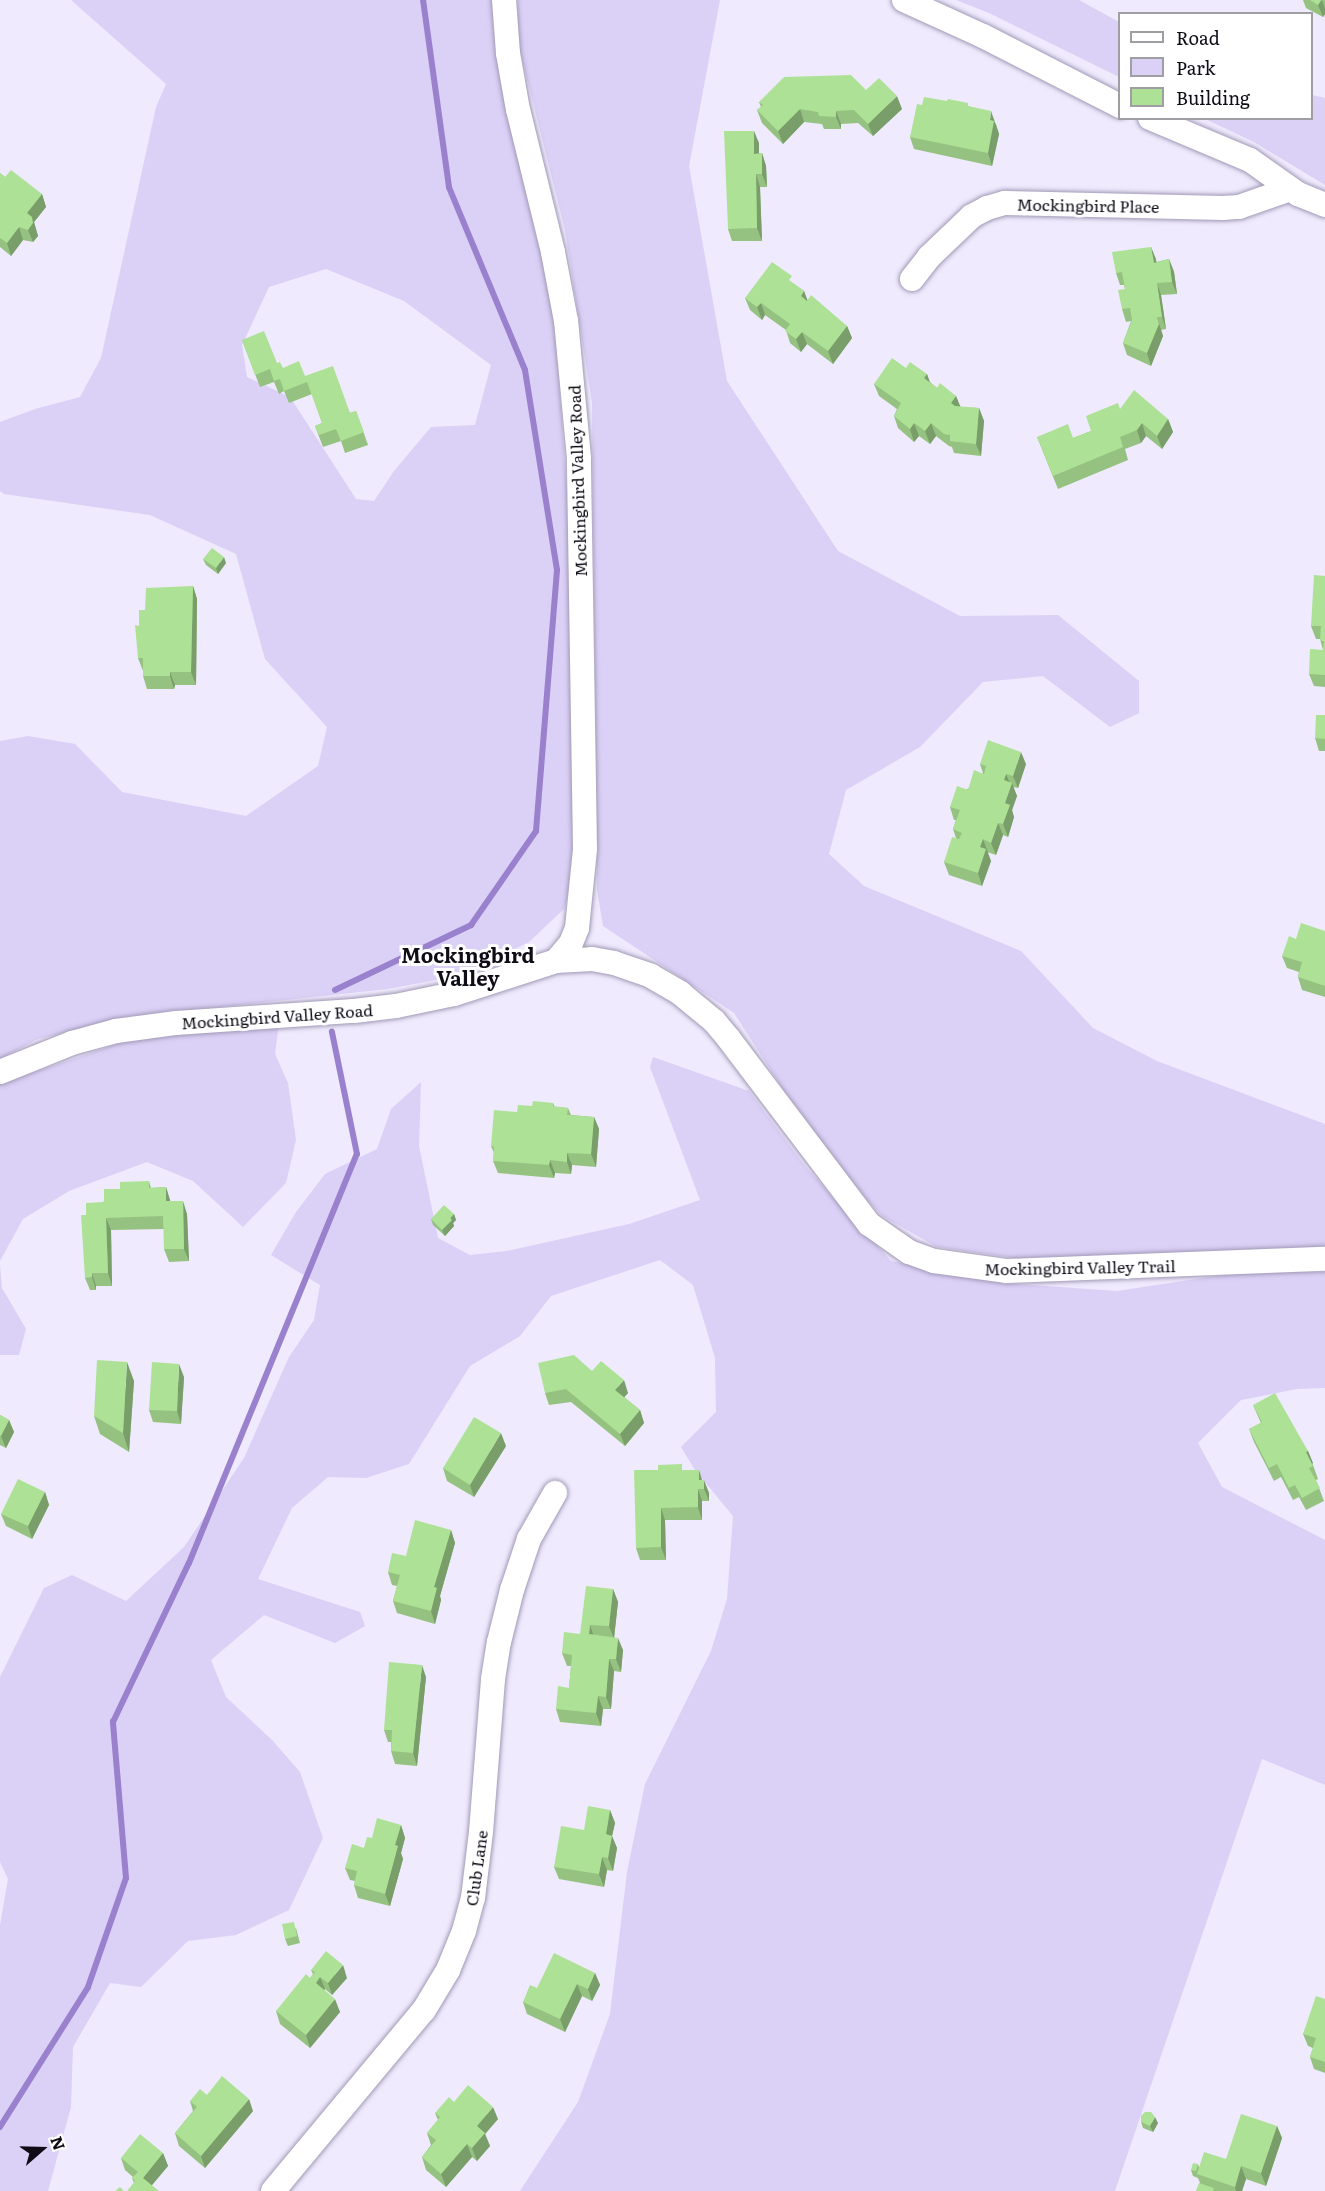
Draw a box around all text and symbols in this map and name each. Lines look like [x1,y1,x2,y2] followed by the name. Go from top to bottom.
[1118,12,1313,120] legend
[1176,24,1220,51] text: Road
[1176,54,1215,81] text: Park
[1176,84,1250,111] text: Building
[1017,194,1159,216] street label: Mockingbird Place
[564,385,590,577] street label: Mockingbird Valley Road
[401,943,535,990] district label: Mockingbird Valley
[181,1000,373,1032] street label: Mockingbird Valley Road
[984,1256,1176,1278] street label: Mockingbird Valley Trail
[461,1829,491,1907] street label: Club Lane
[12,2119,72,2179] north arrow
[45,2132,72,2153] text: N

